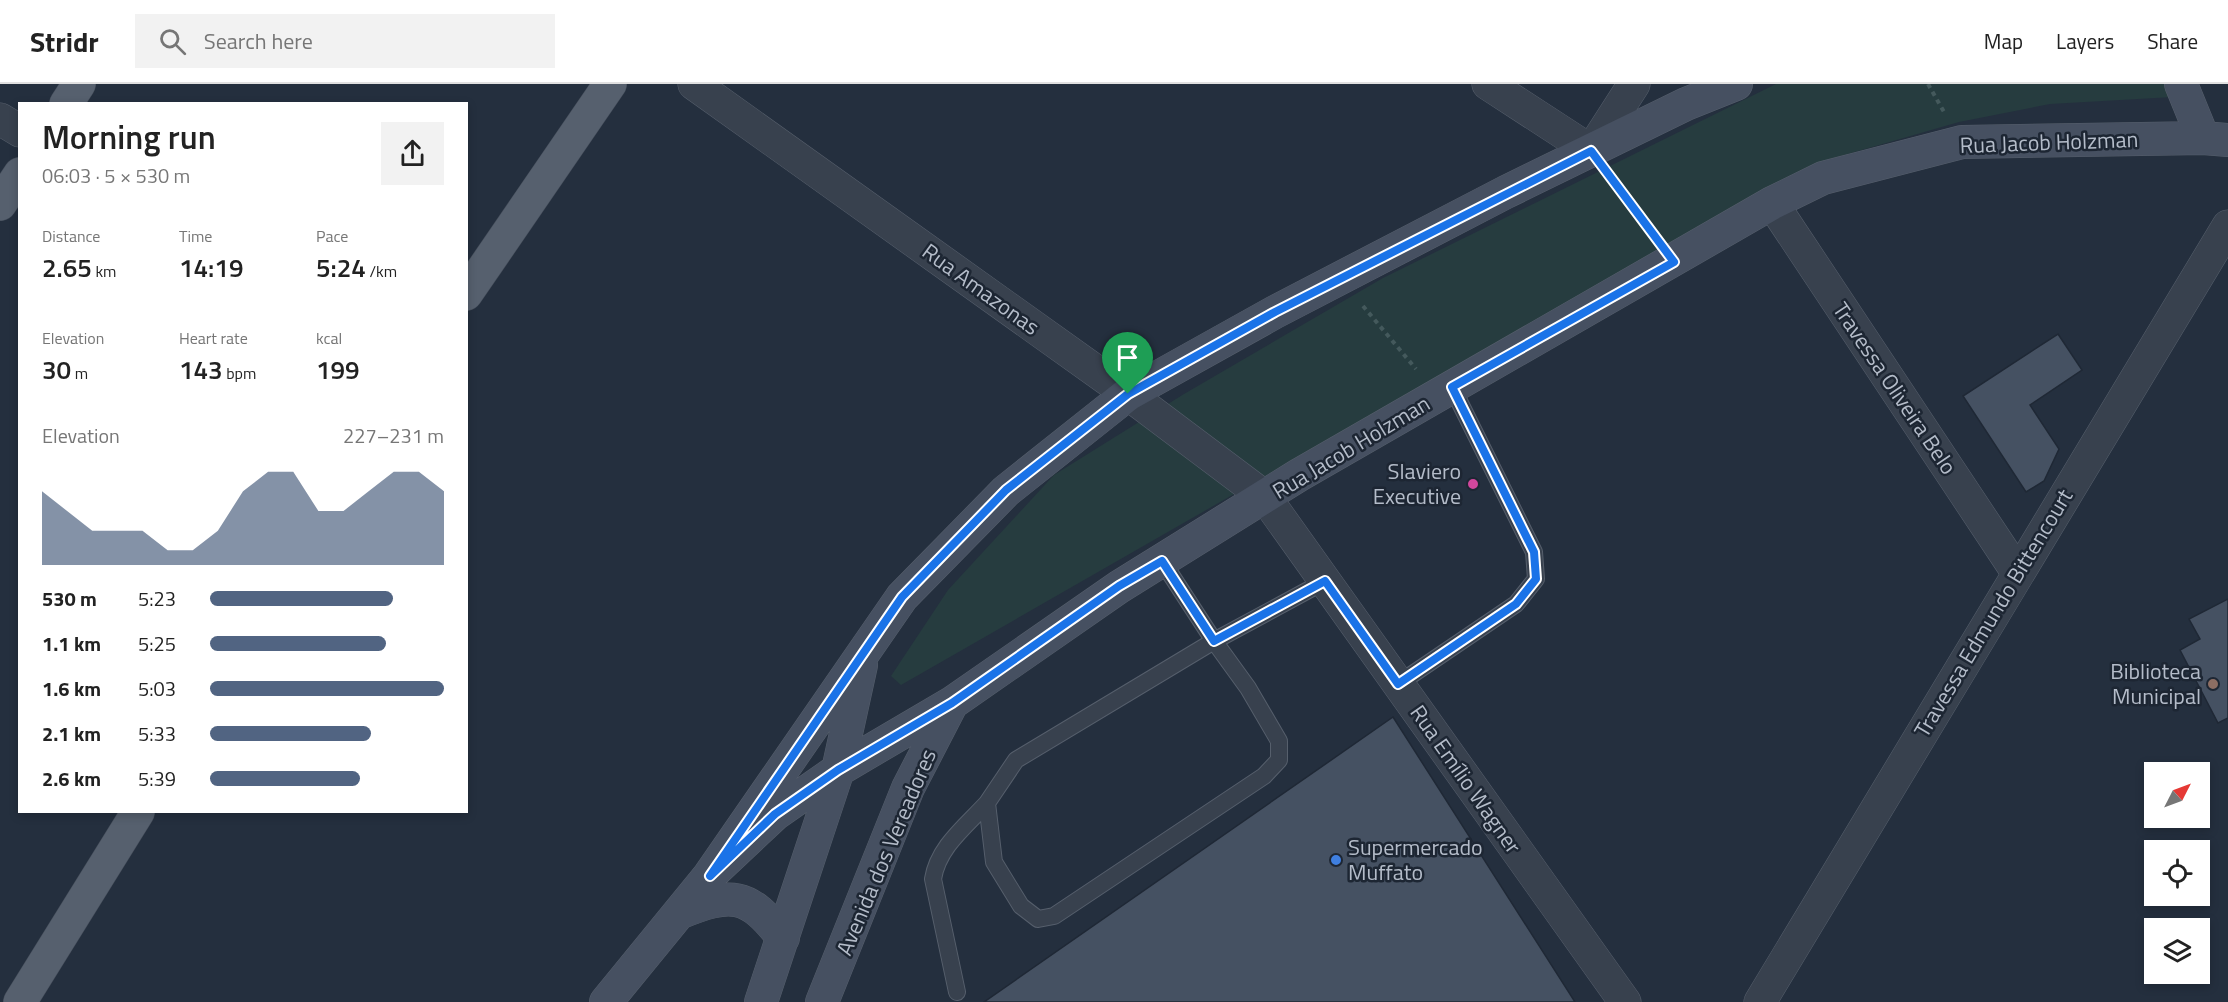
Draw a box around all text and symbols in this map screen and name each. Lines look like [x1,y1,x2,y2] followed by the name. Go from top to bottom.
[135,14,555,68] search box
[30,20,99,63] text: Stridr
[204,24,313,58] text: Search here
[156,25,189,58] icon: search
[1984,25,2023,57] text: Map
[2056,25,2114,57] text: Layers
[2147,25,2198,57] text: Share
[42,112,216,162] text: Morning run
[381,122,444,185] button: share
[1959,122,2139,162] street label: Rua Jacob Holzman
[42,160,190,191] text: 06:03 · 5 × 530 m
[42,224,100,248] text: Distance
[179,224,212,248] text: Time
[316,224,348,248] text: Pace
[915,235,1047,343] street label: Rua Amazonas
[42,248,92,287] text: 2.65
[179,248,243,287] text: 14:19
[316,248,366,287] text: 5:24
[92,259,116,283] text: km
[366,259,397,283] text: /km
[1825,295,1965,481] street label: Travessa Oliveira Belo
[42,326,104,350] text: Elevation
[179,326,248,350] text: Heart rate
[316,326,342,350] text: kcal
[1102,332,1153,394] pin
[1111,341,1144,374] icon: arrive
[42,350,71,389] text: 30
[179,350,223,389] text: 143
[316,350,360,389] text: 199
[71,361,88,385] text: m
[223,361,256,385] text: bpm
[1266,386,1436,508] street label: Rua Jacob Holzman
[42,420,120,451] text: Elevation
[343,420,444,451] text: 227–231 m
[1373,454,1461,513] place label: Slaviero Executive
[1466,477,1480,491] marker: Slaviero Executive
[1905,482,2081,744] street label: Travessa Edmundo Bittencourt
[42,583,97,614] text: 530 m
[138,583,176,614] text: 5:23
[42,628,101,659] text: 1.1 km
[138,628,176,659] text: 5:25
[2110,654,2201,713] place label: Biblioteca Municipal
[42,673,101,704] text: 1.6 km
[138,673,176,704] text: 5:03
[2206,677,2220,691] marker: Biblioteca Municipal
[1402,698,1530,861] street label: Rua Emílio Wagner
[42,718,101,749] text: 2.1 km
[138,718,176,749] text: 5:33
[827,743,945,961] street label: Avenida dos Vereadores
[2144,762,2210,828] north arrow
[2144,762,2210,984] map controls
[42,763,101,794] text: 2.6 km
[138,763,176,794] text: 5:39
[1348,830,1483,889] place label: Supermercado Muffato
[2144,840,2210,906] button: locate
[1329,853,1343,867] marker: Supermercado Muffato
[2144,918,2210,984] button: layers

